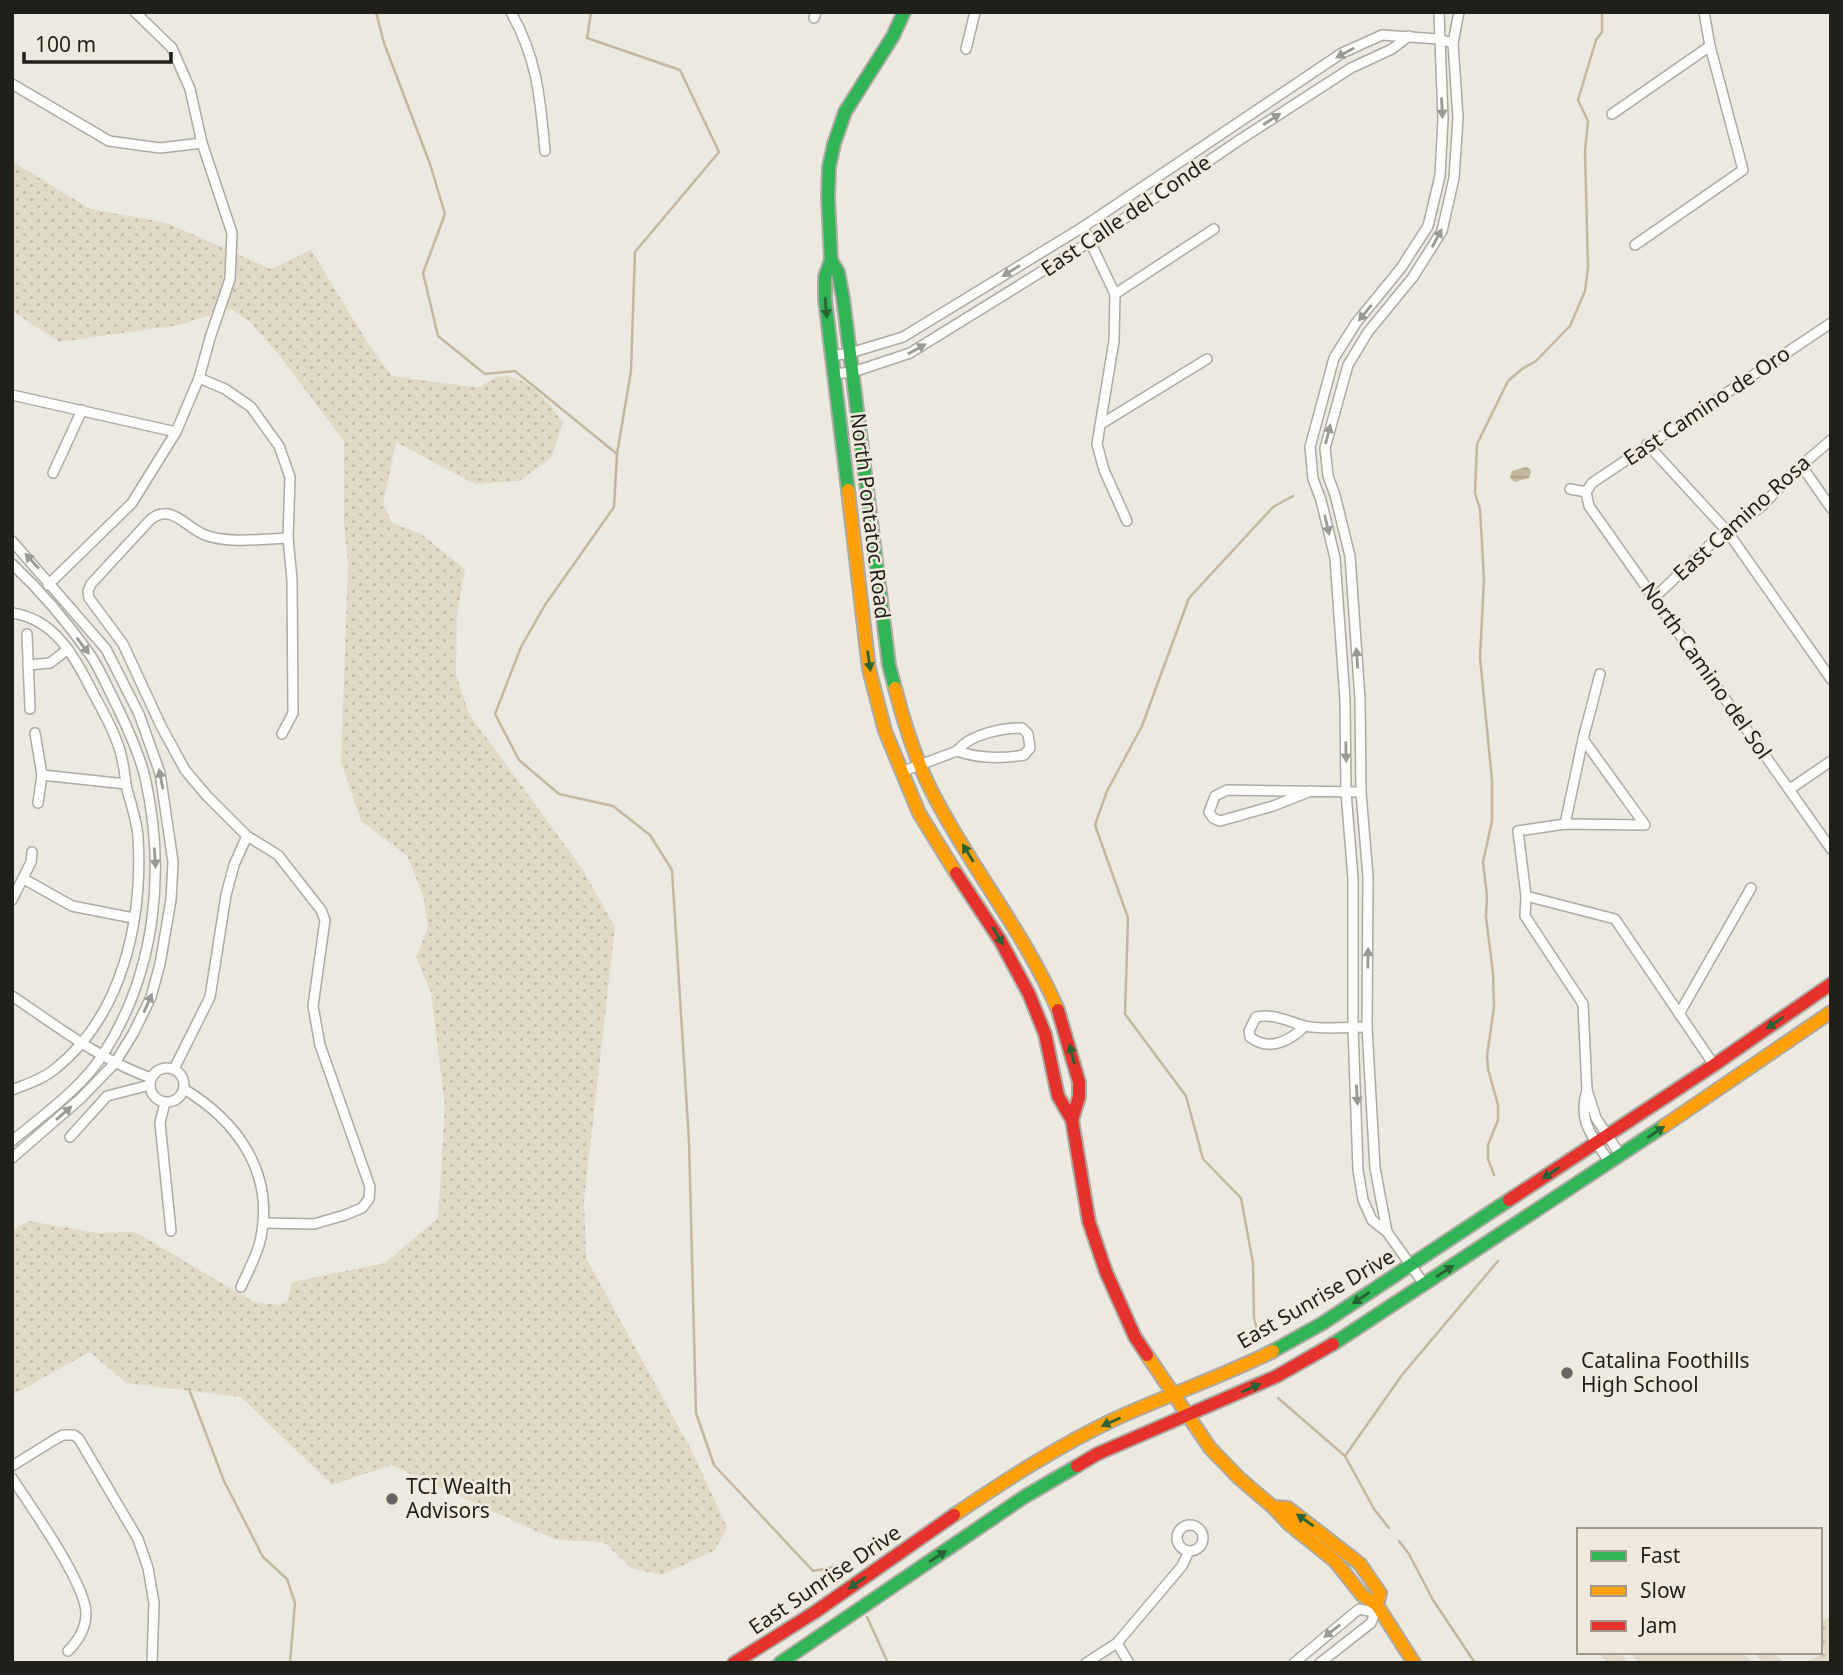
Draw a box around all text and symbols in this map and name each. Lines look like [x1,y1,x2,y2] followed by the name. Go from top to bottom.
[24,21,172,65] scale bar
[35,30,96,58] text: 100 m
[1335,47,1355,59] one-way arrow
[1437,97,1448,119] one-way arrow
[1263,112,1282,125] one-way arrow
[1035,148,1216,282] street label: East Calle del Conde
[1431,228,1443,248] one-way arrow
[1001,264,1020,277] one-way arrow
[821,297,832,319] one-way arrow
[1358,304,1373,321] one-way arrow
[1618,339,1795,471] street label: East Camino de Oro
[907,343,927,355] one-way arrow
[844,411,898,621] street label: North Pontatoc Road
[1323,423,1334,445] one-way arrow
[1667,448,1816,586] street label: East Camino Rosa
[1322,514,1333,536] one-way arrow
[24,553,40,570] one-way arrow
[1635,576,1778,764] street label: North Camino del Sol
[76,637,90,655] one-way arrow
[1351,647,1362,669] one-way arrow
[863,650,874,672] one-way arrow
[1340,741,1351,763] one-way arrow
[155,768,166,790] one-way arrow
[961,843,974,863] one-way arrow
[150,848,161,870] one-way arrow
[991,927,1004,946] one-way arrow
[1362,947,1374,969] one-way arrow
[142,992,153,1013] one-way arrow
[1766,1016,1784,1030] one-way arrow
[1066,1042,1077,1064] one-way arrow
[1351,1085,1362,1107] one-way arrow
[55,1105,73,1121] one-way arrow
[1647,1125,1665,1139] one-way arrow
[1542,1166,1561,1179] one-way arrow
[1232,1242,1399,1355] street label: East Sunrise Drive
[1435,1264,1455,1277] one-way arrow
[1352,1292,1371,1305] one-way arrow
[1581,1346,1750,1398] place label: Catalina Foothills High School
[1559,1365,1575,1381] marker: Catalina Foothills High School
[1240,1382,1261,1393] one-way arrow
[1101,1416,1121,1428] one-way arrow
[406,1472,512,1524] place label: TCI Wealth Advisors
[384,1491,400,1507] marker: TCI Wealth Advisors
[1296,1513,1314,1527] one-way arrow
[743,1518,906,1640] street label: East Sunrise Drive
[1577,1528,1822,1654] legend
[1640,1541,1681,1569] text: Fast
[929,1549,947,1563] one-way arrow
[848,1576,866,1590] one-way arrow
[1640,1576,1686,1604] text: Slow
[1638,1611,1677,1639] text: Jam
[1323,1623,1341,1638] one-way arrow

